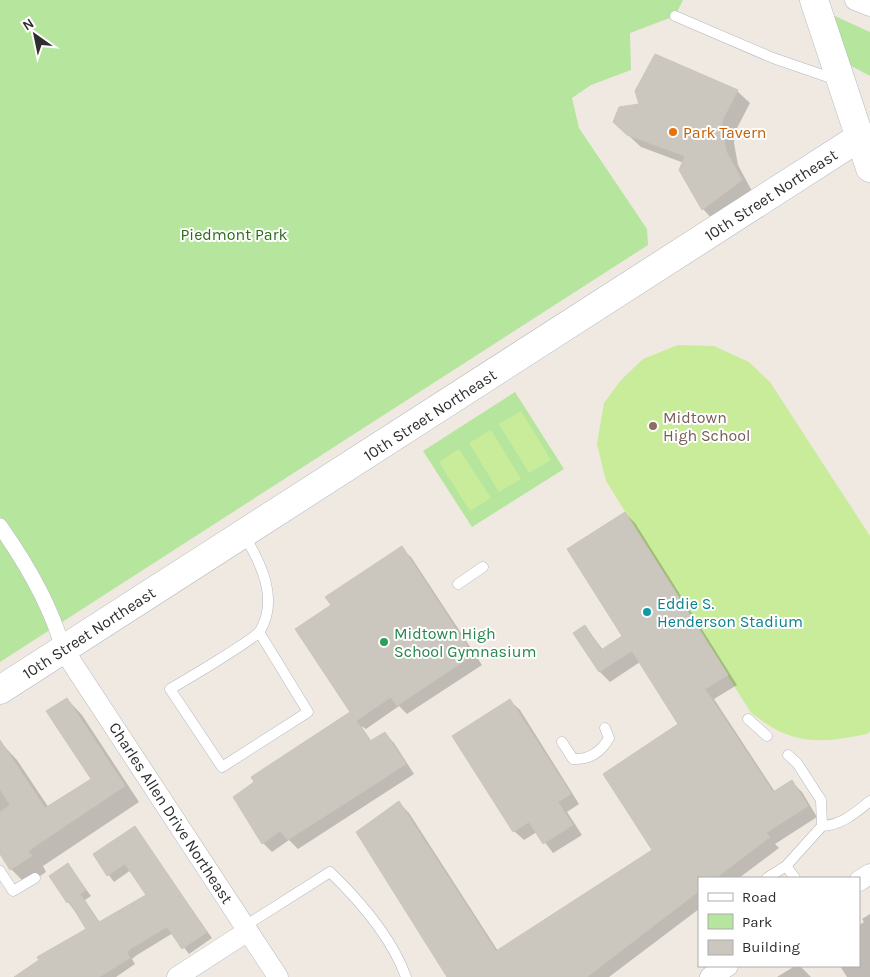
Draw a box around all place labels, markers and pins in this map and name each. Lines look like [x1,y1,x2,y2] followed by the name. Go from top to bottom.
[683,123,766,142] place label: Park Tavern
[667,126,679,138] marker: Park Tavern
[663,408,751,445] place label: Midtown High School
[647,420,659,432] marker: Midtown High School
[657,594,803,631] place label: Eddie S. Henderson Stadium
[641,606,653,618] marker: Eddie S. Henderson Stadium
[394,624,536,661] place label: Midtown High School Gymnasium
[378,636,390,648] marker: Midtown High School Gymnasium

